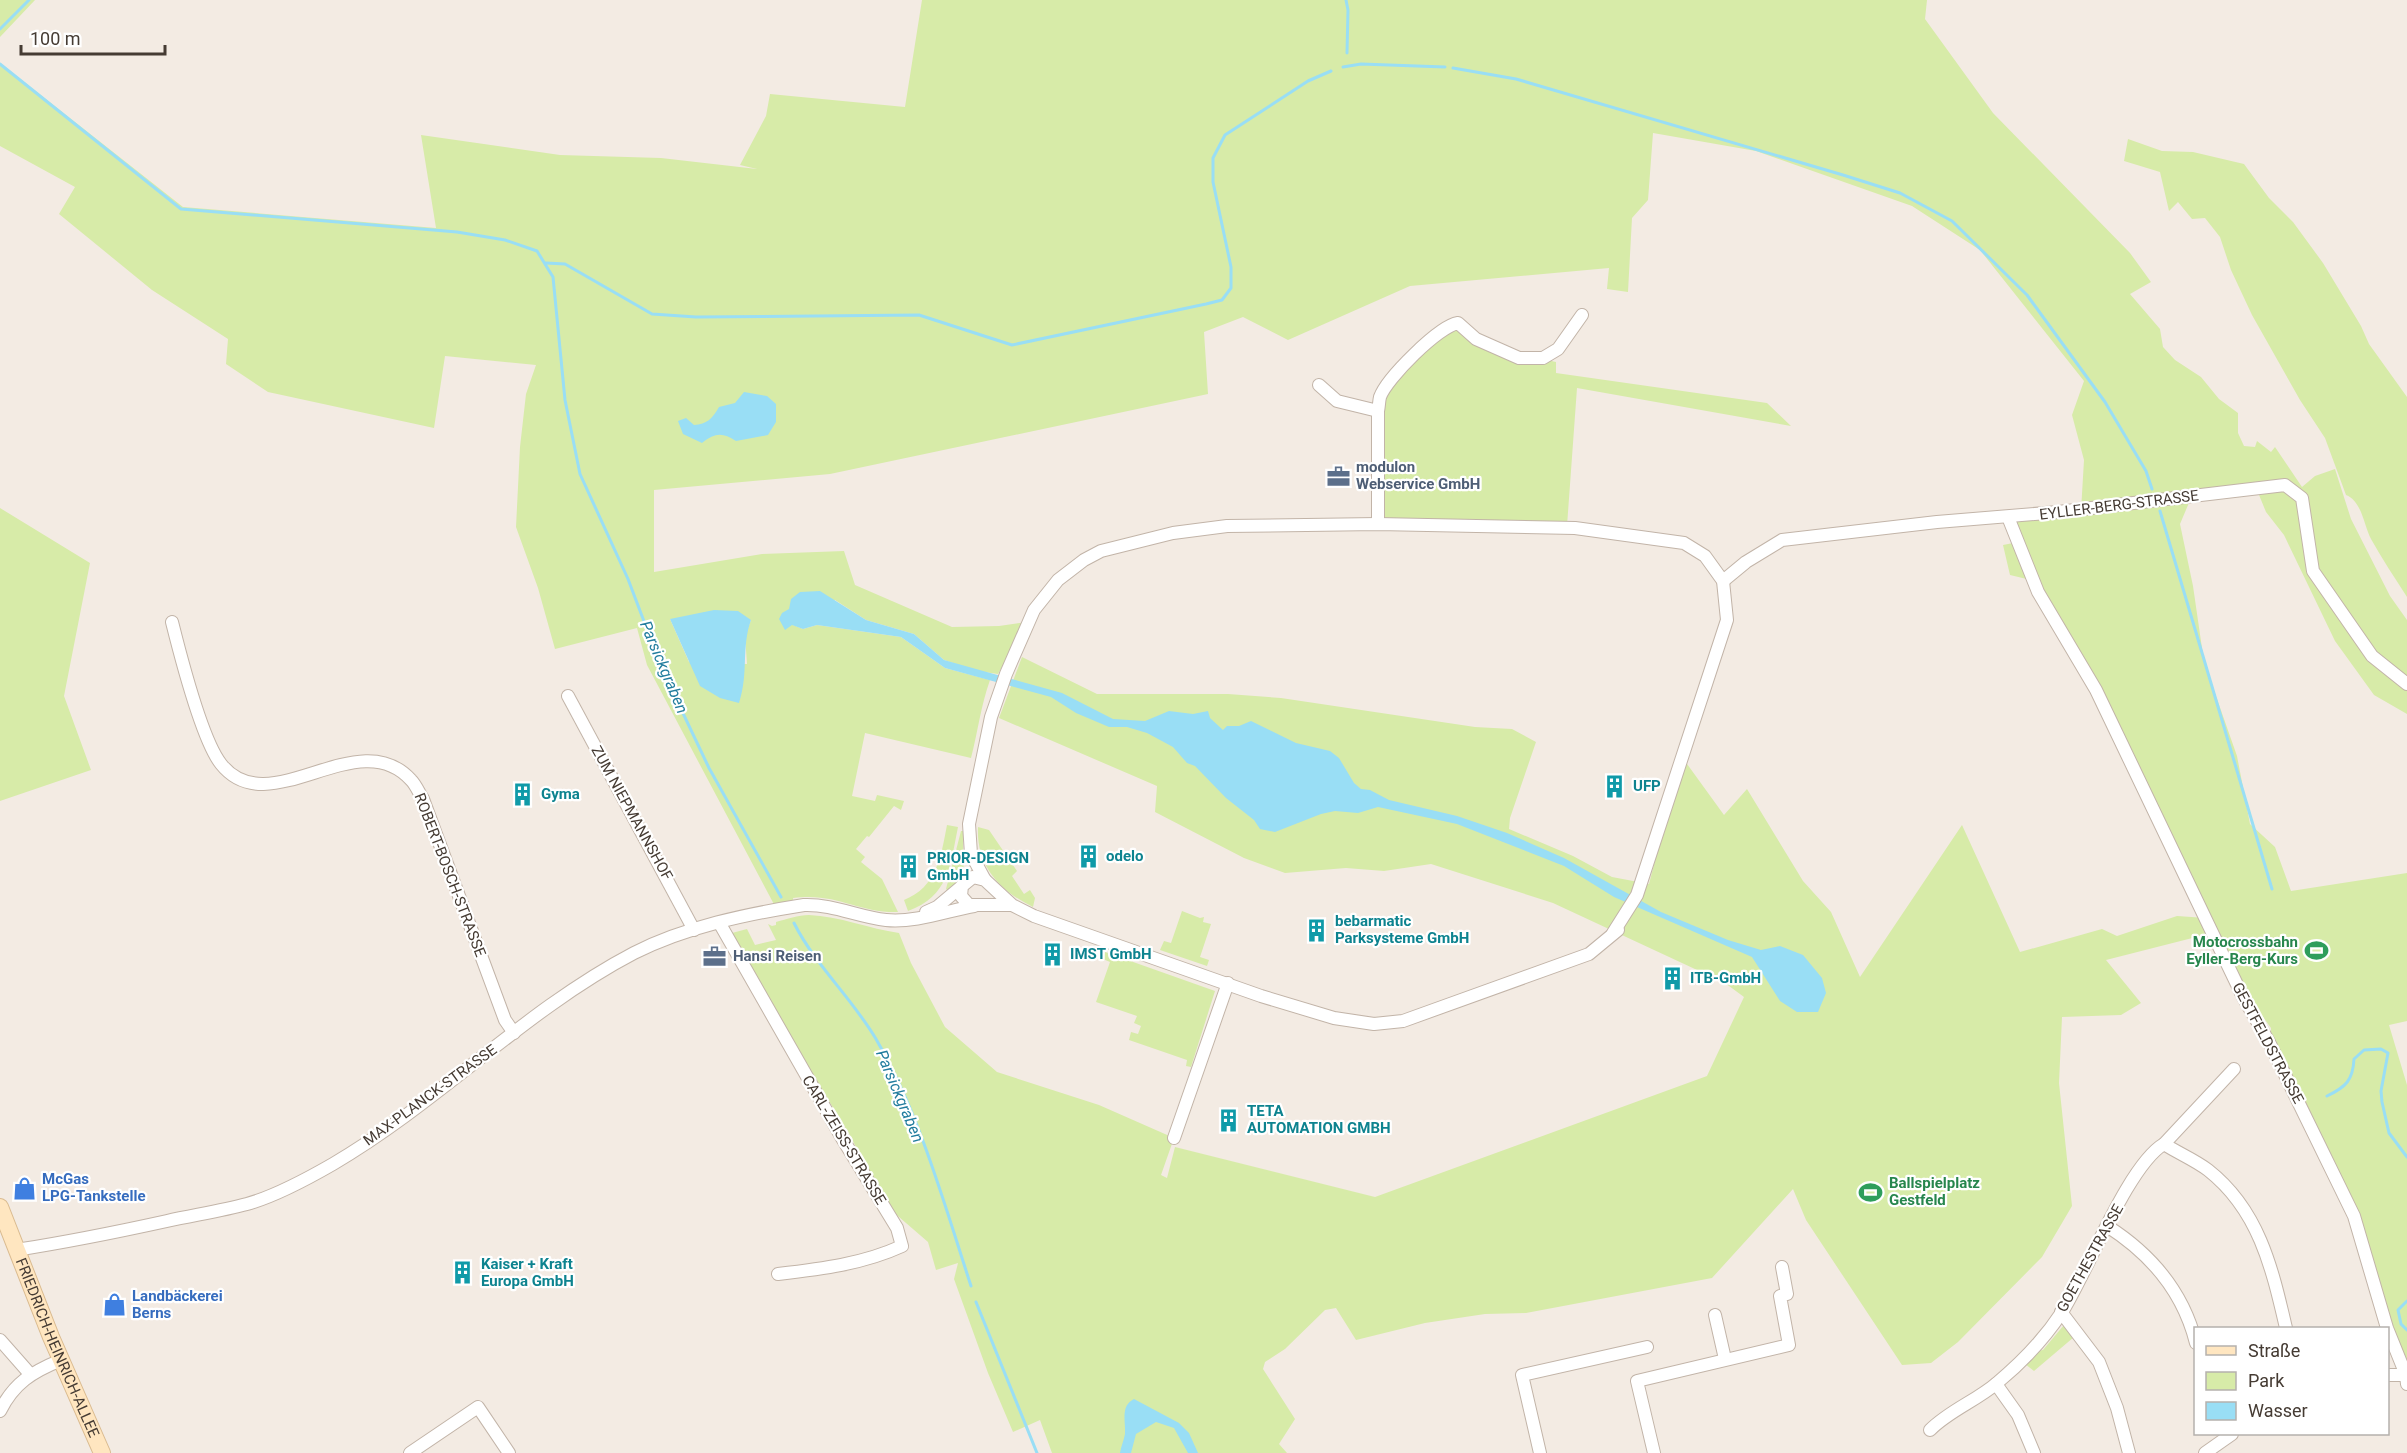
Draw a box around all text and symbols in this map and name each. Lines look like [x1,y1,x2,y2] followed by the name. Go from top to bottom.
[21,18,165,56] scale bar
[30,28,81,49] text: 100 m
[1356,458,1480,493] place label: modulon Webservice GmbH
[1325,463,1351,489] office icon: modulon Webservice GmbH
[2038,486,2200,524] street label: EYLLER-BERG-STRASSE
[636,618,692,716] water label: Parsickgraben
[588,743,676,883] street label: ZUM NIEPMANNSHOF
[1602,773,1628,799] building icon: UFP
[1633,777,1661,795] place label: UFP
[510,781,536,807] building icon: Gyma
[541,785,580,803] place label: Gyma
[410,791,490,960] street label: ROBERT-BOSCH-STRASSE
[1075,843,1101,869] building icon: odelo
[1106,847,1143,865] place label: odelo
[927,849,1029,884] place label: PRIOR-DESIGN GmbH
[896,854,922,880] building icon: PRIOR-DESIGN GmbH
[1335,912,1469,947] place label: bebarmatic Parksysteme GmbH
[1304,917,1330,943] building icon: bebarmatic Parksysteme GmbH
[2186,933,2298,968] place label: Motocrossbahn Eyller-Berg-Kurs
[2303,938,2329,964] sports icon: Motocrossbahn Eyller-Berg-Kurs
[1039,941,1065,967] building icon: IMST GmbH
[702,943,728,969] office icon: Hansi Reisen
[1070,945,1152,963] place label: IMST GmbH
[733,947,821,965] place label: Hansi Reisen
[1659,965,1685,991] building icon: ITB-GmbH
[1690,969,1761,987] place label: ITB-GmbH
[2228,979,2308,1107] street label: GESTFELDSTRASSE
[360,1040,501,1149] street label: MAX-PLANCK-STRASSE
[872,1047,928,1145] water label: Parsickgraben
[798,1072,890,1208] street label: CARL-ZEISS-STRASSE
[1247,1102,1391,1137] place label: TETA AUTOMATION GMBH
[1216,1107,1242,1133] building icon: TETA AUTOMATION GMBH
[42,1170,145,1205] place label: McGas LPG-Tankstelle
[1889,1174,1980,1209] place label: Ballspielplatz Gestfeld
[11,1175,37,1201] shop icon: McGas LPG-Tankstelle
[1858,1179,1884,1205] sports icon: Ballspielplatz Gestfeld
[2053,1200,2127,1315] street label: GOETHESTRASSE
[12,1255,103,1441] street label: FRIEDRICH-HEINRICH-ALLEE
[481,1255,574,1290] place label: Kaiser + Kraft Europa GmbH
[450,1260,476,1286] building icon: Kaiser + Kraft Europa GmbH
[132,1287,223,1322] place label: Landbäckerei Berns
[101,1292,127,1318] shop icon: Landbäckerei Berns
[2194,1327,2389,1435] legend
[2248,1340,2300,1361] text: Straße
[2248,1370,2285,1391] text: Park
[2248,1400,2308,1421] text: Wasser

